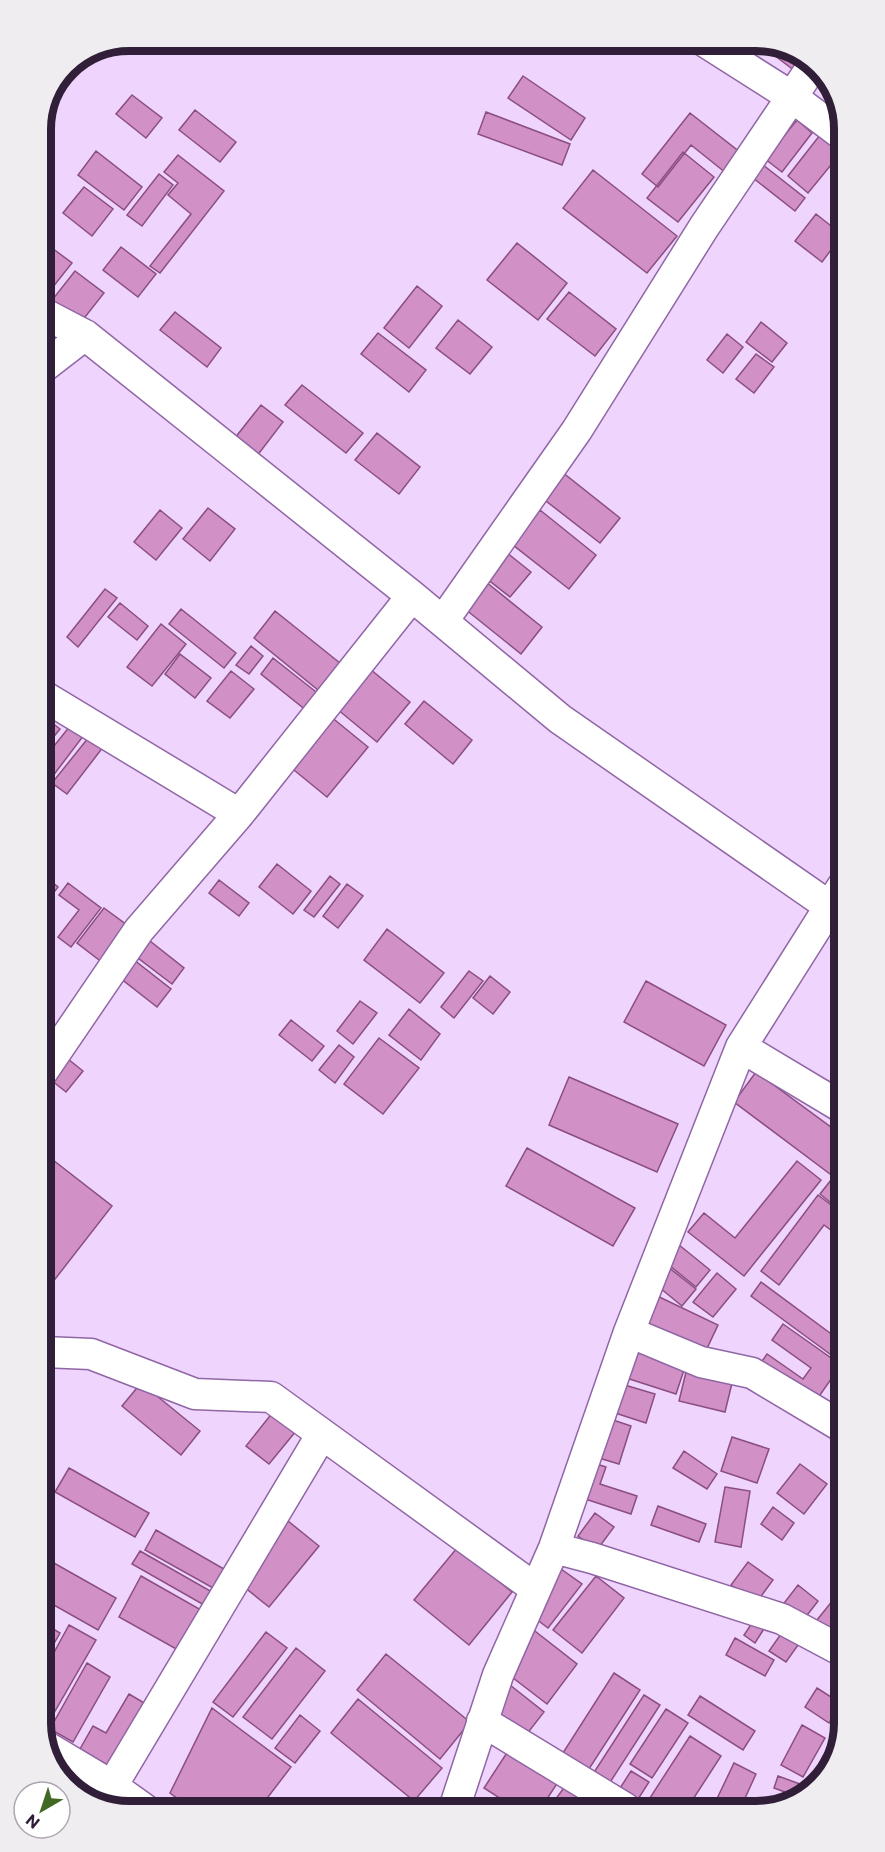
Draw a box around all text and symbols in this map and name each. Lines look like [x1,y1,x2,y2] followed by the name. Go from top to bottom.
[12,1780,72,1840] north arrow
[22,1811,43,1833] text: N

